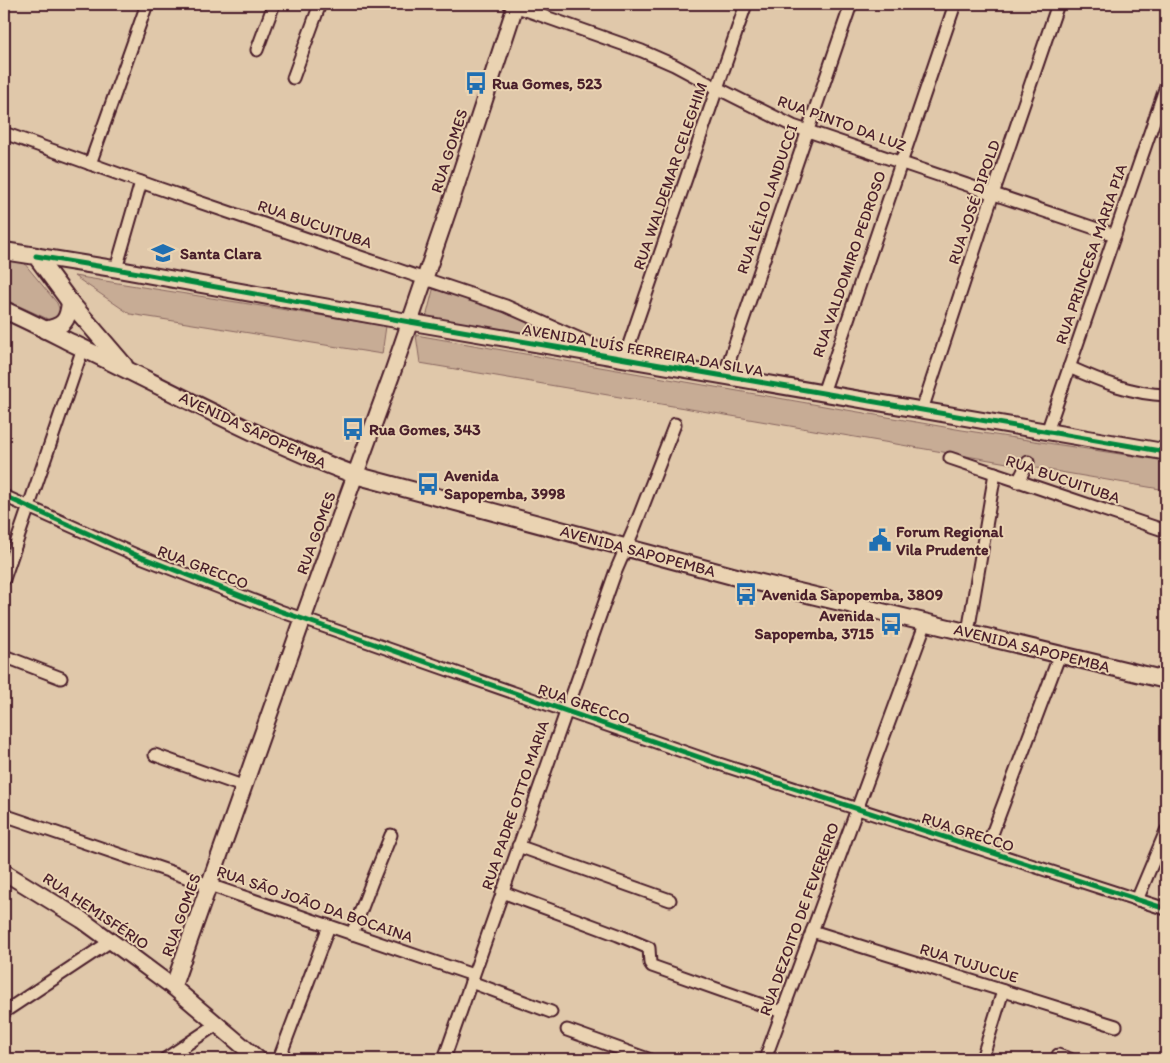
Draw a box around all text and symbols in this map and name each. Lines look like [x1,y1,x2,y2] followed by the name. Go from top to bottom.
[463,70,489,96] bus stop icon: Rua Gomes, 523
[492,74,603,93] place label: Rua Gomes, 523
[629,80,711,272] street label: RUA WALDEMAR CELEGHIM
[775,91,909,155] street label: RUA PINTO DA LUZ
[427,107,471,195] street label: RUA GOMES
[732,122,802,276] street label: RUA LÉLIO LANDUCCI
[944,137,1004,267] street label: RUA JOSÉ DIPOLD
[1051,161,1131,347] street label: RUA PRINCESA MARIA PIA
[808,168,890,360] street label: RUA VALDOMIRO PEDROSO
[255,196,375,252] street label: RUA BUCUITUBA
[150,240,176,266] school or university icon: Santa Clara
[180,244,262,263] place label: Santa Clara
[521,319,765,381] street label: AVENIDA LUÍS FERREIRA DA SILVA
[176,388,330,472] street label: AVENIDA SAPOPEMBA
[340,416,366,442] bus stop icon: Rua Gomes, 343
[369,420,481,439] place label: Rua Gomes, 343
[1003,451,1123,507] street label: RUA BUCUITUBA
[443,466,565,504] place label: Avenida Sapopemba, 3998
[415,471,441,497] bus stop icon: Avenida Sapopemba, 3998
[292,489,340,577] street label: RUA GOMES
[558,521,718,581] street label: AVENIDA SAPOPEMBA
[896,522,1004,559] place label: Forum Regional Vila Prudente
[867,527,893,553] public building icon: Forum Regional Vila Prudente
[155,541,251,593] street label: RUA GRECCO
[733,581,759,607] bus stop icon: Avenida Sapopemba, 3809
[761,585,943,605] place label: Avenida Sapopemba, 3809
[754,606,875,644] place label: Avenida Sapopemba, 3715
[878,611,904,637] bus stop icon: Avenida Sapopemba, 3715
[952,619,1112,677] street label: AVENIDA SAPOPEMBA
[535,679,633,729] street label: RUA GRECCO
[477,718,553,892] street label: RUA PADRE OTTO MARIA
[919,808,1017,856] street label: RUA GRECCO
[755,820,843,1018] street label: RUA DEZOITO DE FEVEREIRO
[214,861,416,947] street label: RUA SÃO JOÃO DA BOCAINA
[39,868,153,954] street label: RUA HEMISFÉRIO
[157,871,205,959] street label: RUA GOMES
[917,939,1021,987] street label: RUA TUJUCUE

